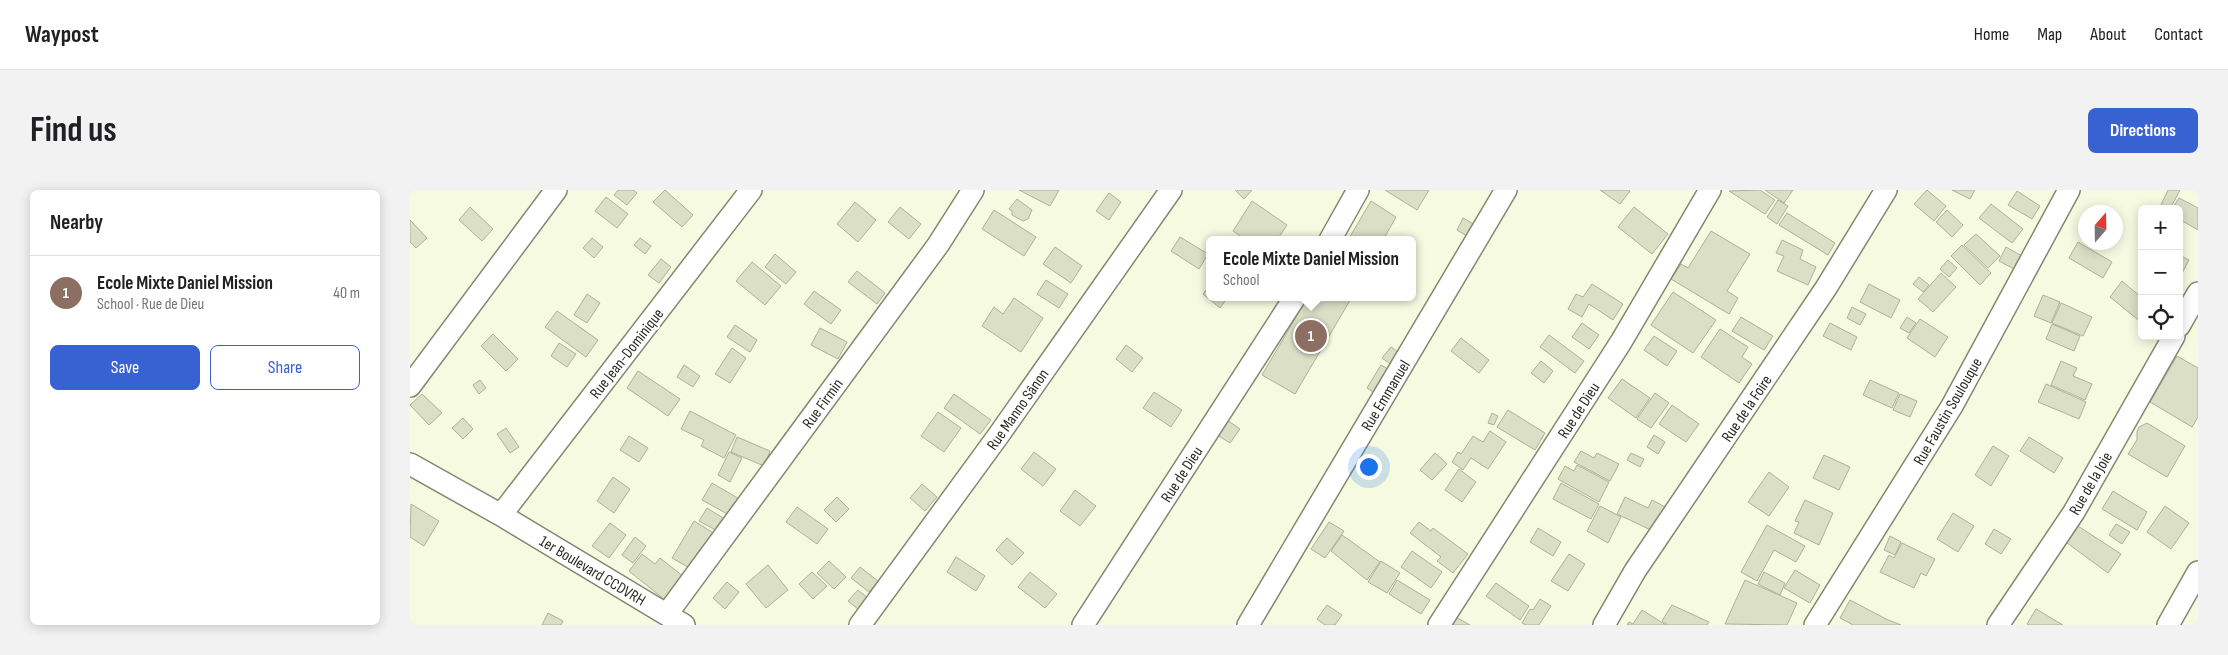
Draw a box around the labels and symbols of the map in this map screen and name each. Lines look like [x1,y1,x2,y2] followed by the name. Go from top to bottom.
[2078,205,2123,250] north arrow
[586,305,668,403] street label: Rue Jean-Dominique
[1295,317,1327,355] pin: 1
[1910,355,1987,469] street label: Rue Faustin Soulouque
[1358,357,1415,435] street label: Rue Emmanuel
[983,366,1053,454] street label: Rue Manno Sânon
[1718,372,1777,446] street label: Rue de la Foire
[799,375,848,433] street label: Rue Firmin
[1554,379,1604,442] street label: Rue de Dieu
[1157,443,1207,506] street label: Rue de Dieu
[2066,449,2117,519] street label: Rue de la Joie
[1356,454,1382,480] your location
[536,532,649,610] street label: 1er Boulevard CCDVRH

